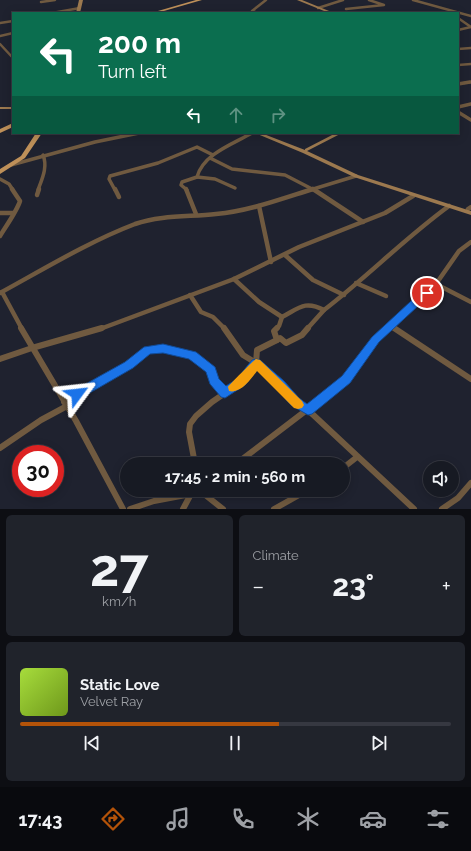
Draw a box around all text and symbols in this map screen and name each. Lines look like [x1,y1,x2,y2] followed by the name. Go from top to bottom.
[98,27,181,60] text: 200 m
[32,28,84,80] icon: left
[98,61,167,82] text: Turn left
[183,104,205,126] icon: left
[225,104,247,126] icon: ahead
[267,104,289,126] icon: right
[410,276,444,310] pin
[416,282,438,304] icon: arrive
[56,373,98,415] position arrow
[12,445,64,497] speed limit sign: 30
[423,461,459,497] map controls
[423,461,459,497] button: sound
[165,468,305,486] text: 17:45 · 2 min · 560 m
[90,537,149,598] text: 27
[253,548,299,563] text: Climate
[332,568,374,603] text: 23°
[253,573,264,599] text: −
[442,573,451,599] text: +
[102,594,136,609] text: km/h
[80,676,159,694] text: Static Love
[80,694,143,709] text: Velvet Ray
[81,732,103,754] icon: previous
[224,732,246,754] icon: pause
[368,732,390,754] icon: next
[99,805,127,833] icon: directions
[164,805,192,833] icon: music
[229,805,257,833] icon: phone
[294,805,322,833] icon: climate
[359,805,387,833] icon: car
[424,805,452,833] icon: filters
[19,809,62,830] text: 17:43

